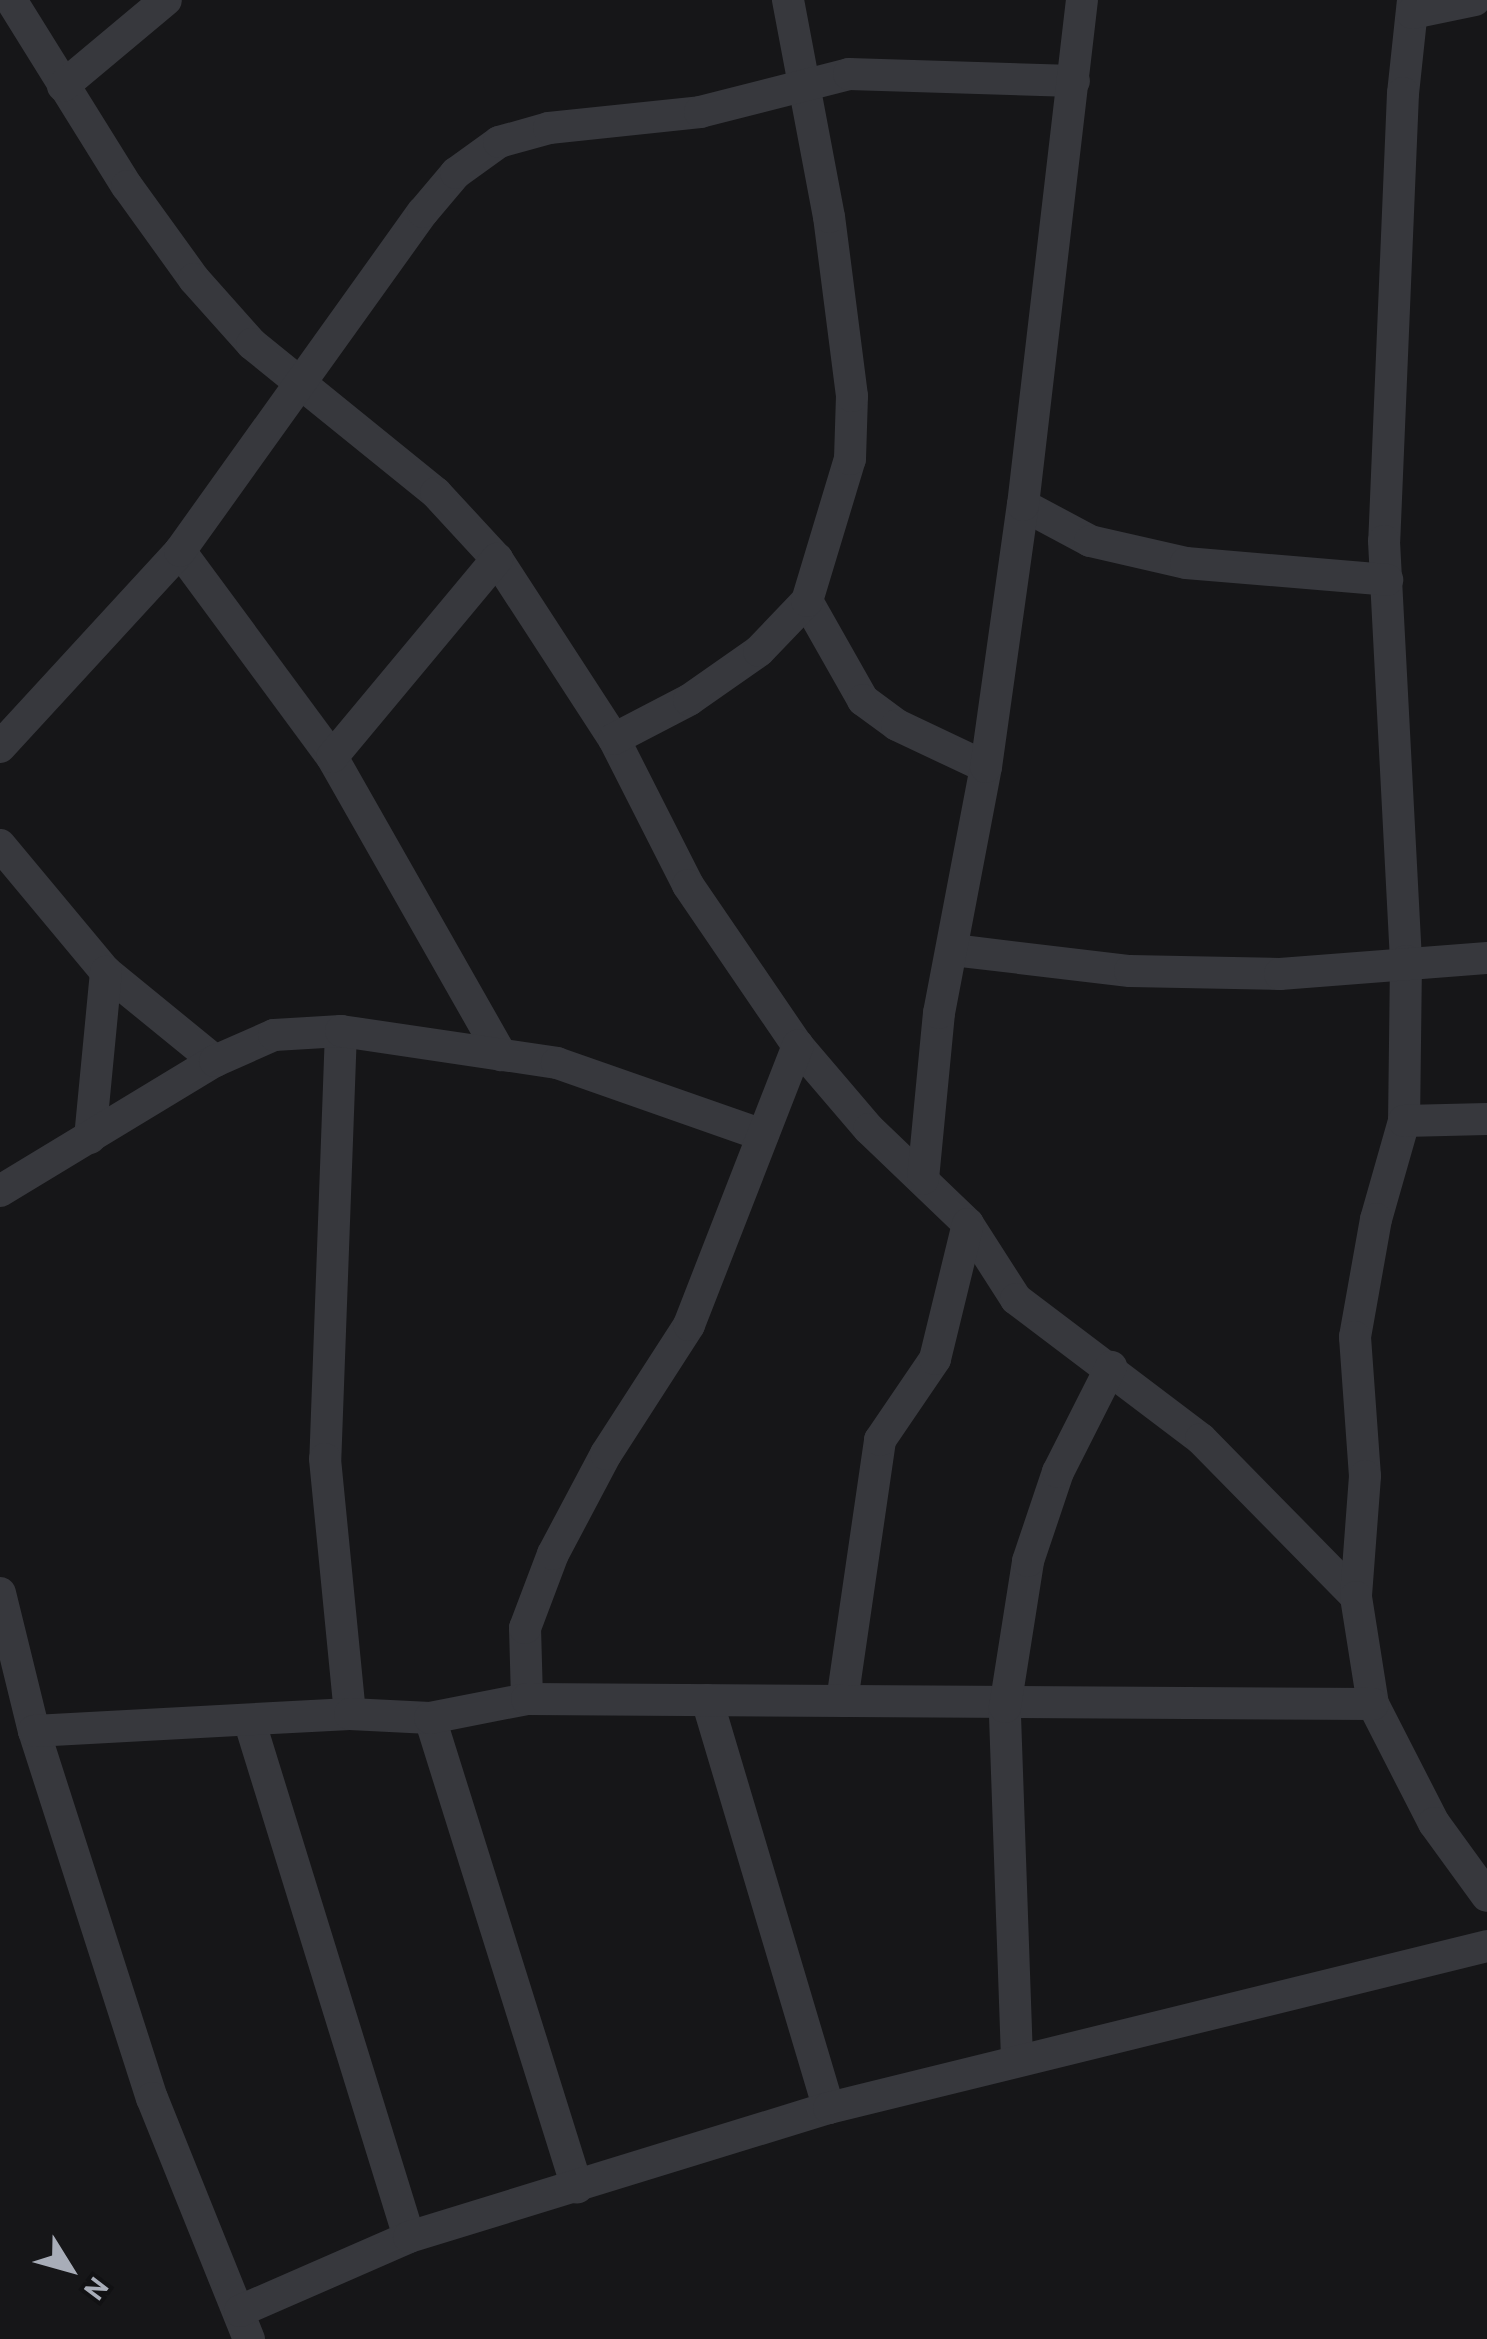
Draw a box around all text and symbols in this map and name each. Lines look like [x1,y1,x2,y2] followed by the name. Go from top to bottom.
[20,2219,120,2319] north arrow
[74,2268,114,2306] text: N

